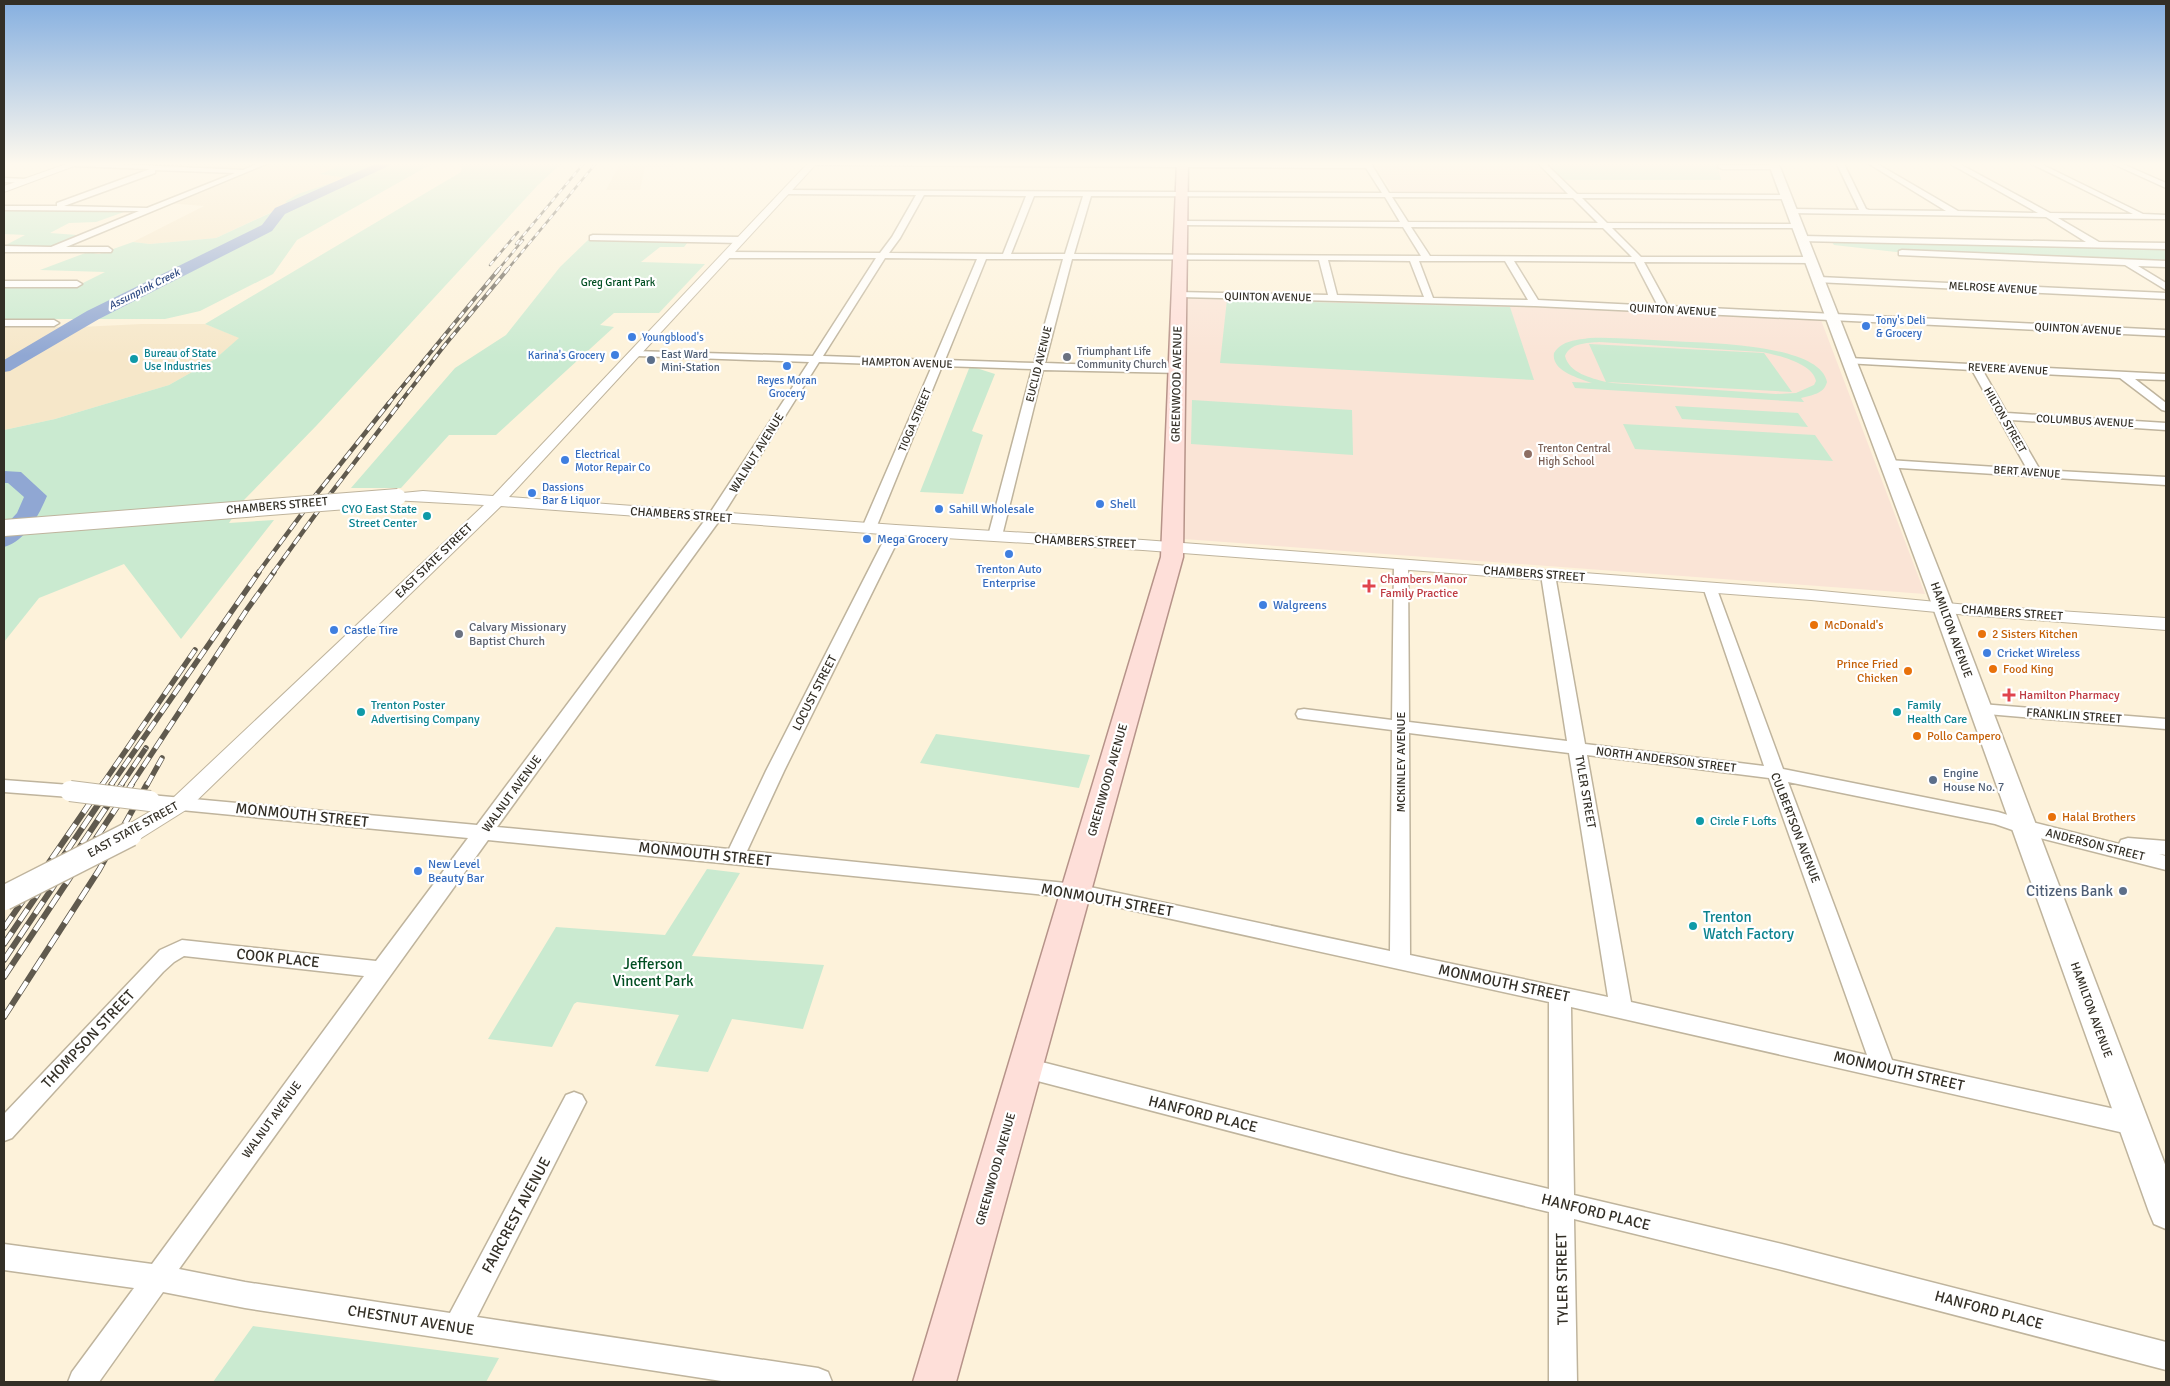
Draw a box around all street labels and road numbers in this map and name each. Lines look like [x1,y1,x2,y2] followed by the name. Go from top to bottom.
[1948,279,2038,297] street label: MELROSE AVENUE
[1224,290,1312,304] street label: QUINTON AVENUE
[1629,301,1717,319] street label: QUINTON AVENUE
[2034,320,2122,338] street label: QUINTON AVENUE
[1023,324,1055,404] street label: EUCLID AVENUE
[1168,325,1186,442] street label: GREENWOOD AVENUE
[861,355,953,371] street label: HAMPTON AVENUE
[1968,360,2048,378] street label: REVERE AVENUE
[1981,385,2029,455] street label: HILTON STREET
[896,386,934,454] street label: TIOGA STREET
[726,410,788,496] street label: WALNUT AVENUE
[2036,412,2134,430] street label: COLUMBUS AVENUE
[1993,463,2061,481] street label: BERT AVENUE
[226,494,328,518] street label: CHAMBERS STREET
[630,504,732,526] street label: CHAMBERS STREET
[392,520,476,602] street label: EAST STATE STREET
[1034,532,1136,552] street label: CHAMBERS STREET
[1483,563,1585,585] street label: CHAMBERS STREET
[1927,580,1975,680] street label: HAMILTON AVENUE
[1961,602,2063,624] street label: CHAMBERS STREET
[789,653,841,733] street label: LOCUST STREET
[2026,705,2122,727] street label: FRANKLIN STREET
[1394,711,1409,812] street label: MCKINLEY AVENUE
[1085,722,1131,838] street label: GREENWOOD AVENUE
[1595,744,1737,776] street label: NORTH ANDERSON STREET
[479,752,545,835] street label: WALNUT AVENUE
[1571,754,1599,830] street label: TYLER STREET
[1767,771,1823,886] street label: CULBERTSON AVENUE
[85,799,181,861] street label: EAST STATE STREET
[235,799,370,831] street label: MONMOUTH STREET
[2044,825,2146,865] street label: ANDERSON STREET
[638,838,773,870] street label: MONMOUTH STREET
[1040,880,1175,921] street label: MONMOUTH STREET
[235,945,321,971] street label: COOK PLACE
[1437,960,1572,1006] street label: MONMOUTH STREET
[2067,960,2115,1060] street label: HAMILTON AVENUE
[38,985,139,1092] street label: THOMPSON STREET
[1832,1047,1967,1095] street label: MONMOUTH STREET
[239,1078,305,1161] street label: WALNUT AVENUE
[1147,1092,1259,1136] street label: HANFORD PLACE
[973,1111,1019,1227] street label: GREENWOOD AVENUE
[478,1154,554,1276] street label: FAIRCREST AVENUE
[1540,1190,1652,1234] street label: HANFORD PLACE
[1552,1232,1572,1325] street label: TYLER STREET
[1933,1287,2045,1333] street label: HANFORD PLACE
[346,1301,476,1339] street label: CHESTNUT AVENUE

